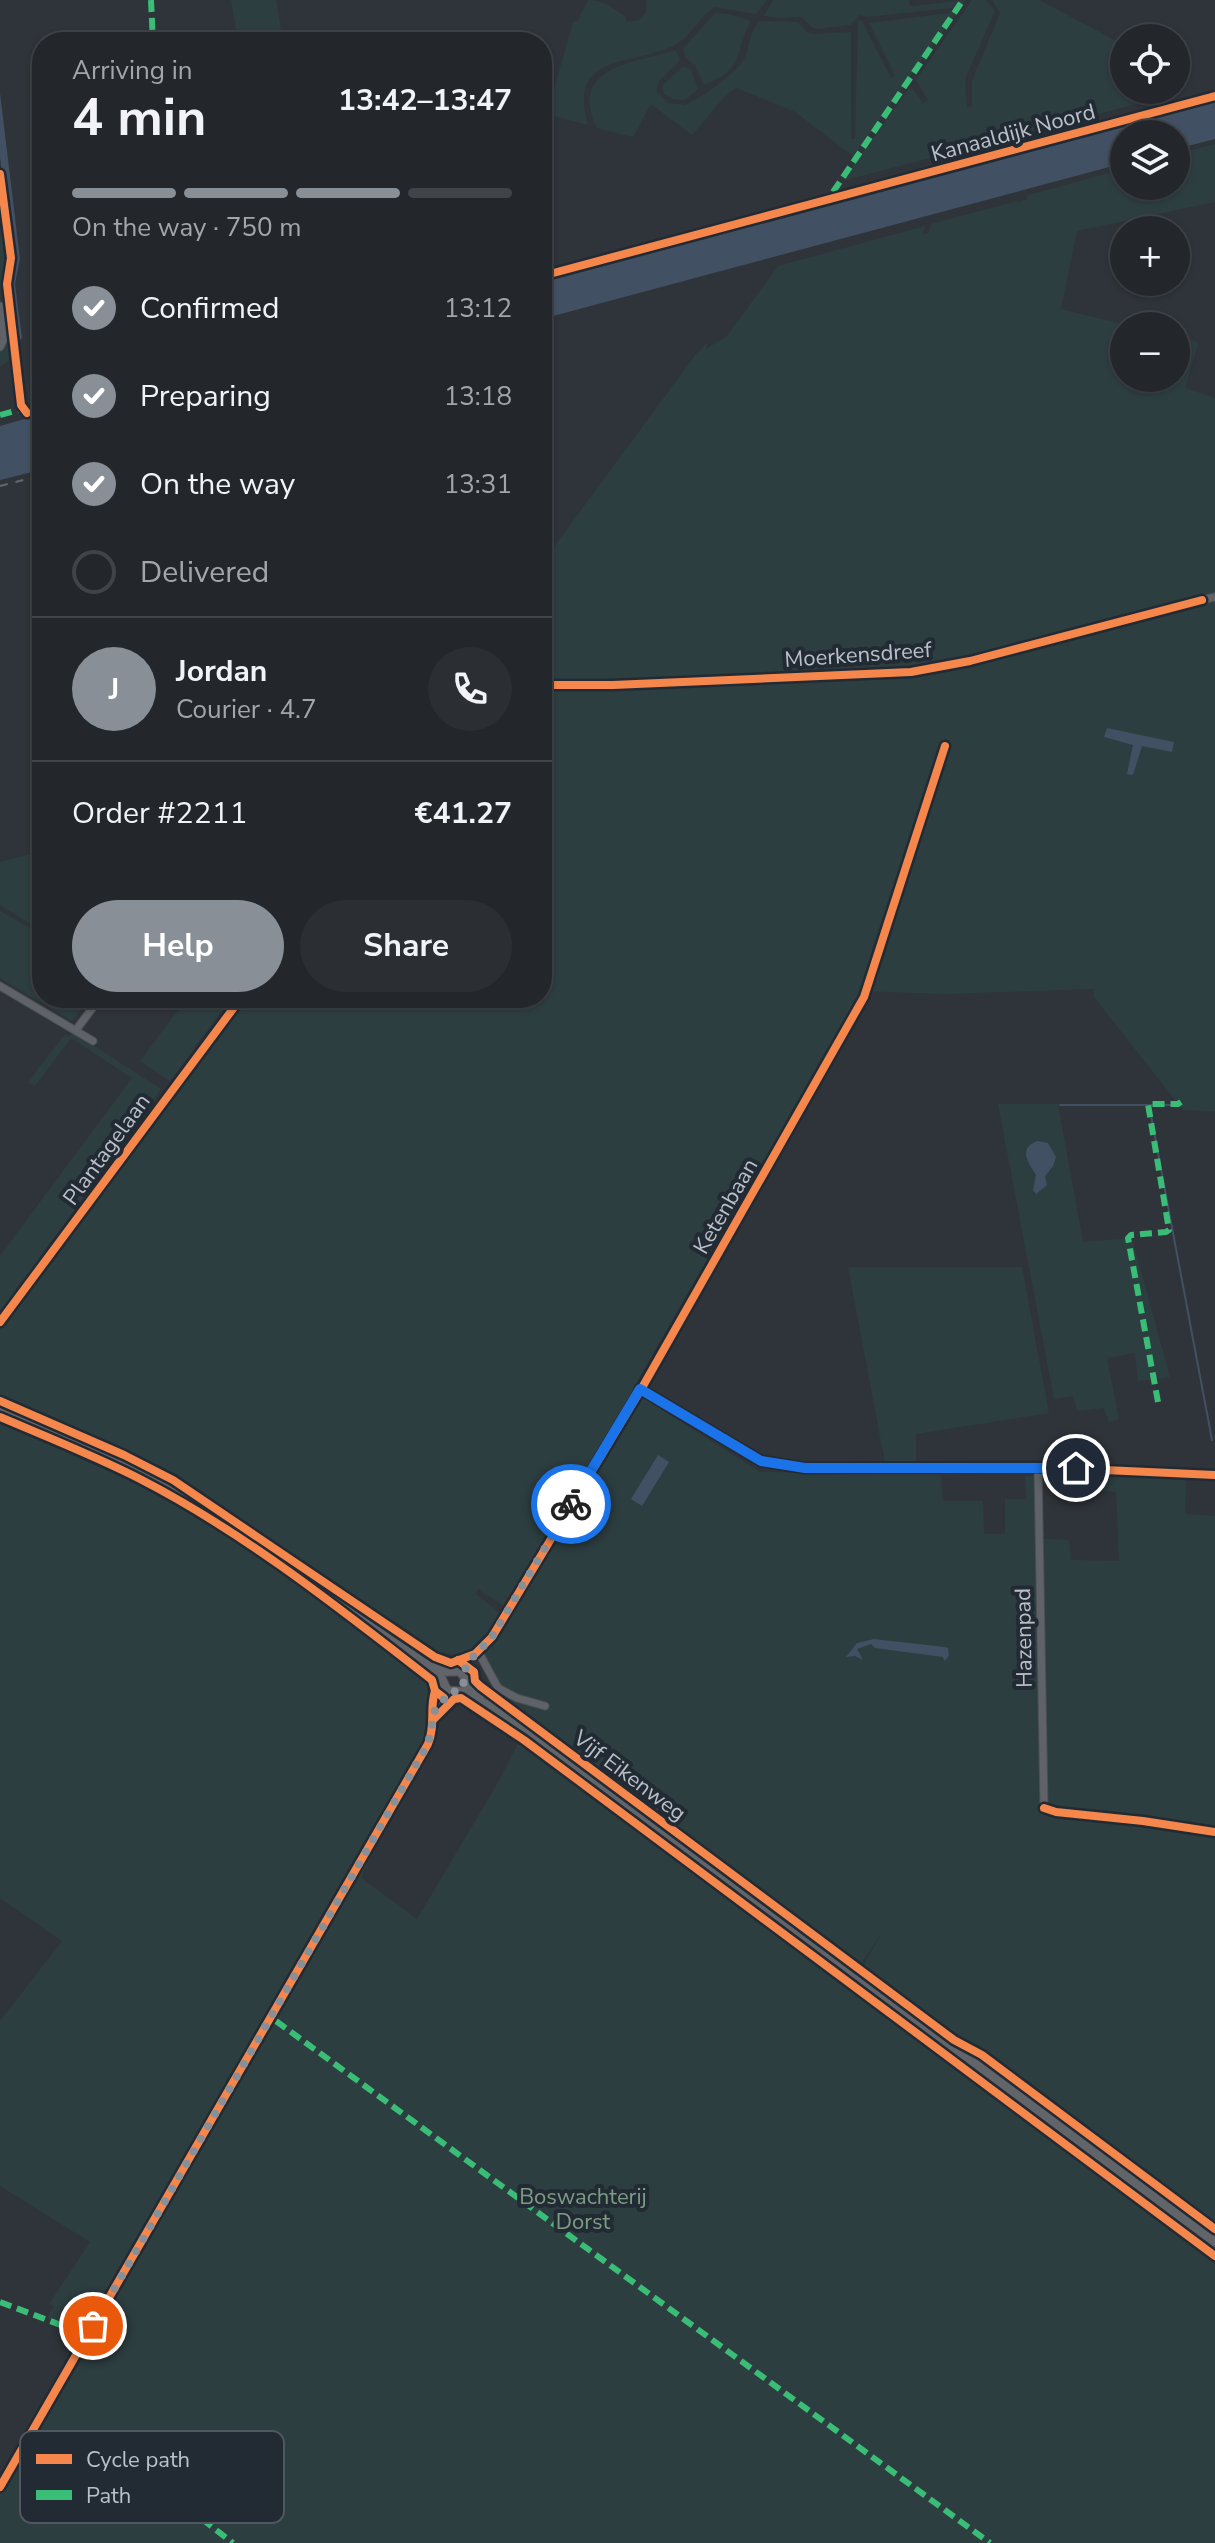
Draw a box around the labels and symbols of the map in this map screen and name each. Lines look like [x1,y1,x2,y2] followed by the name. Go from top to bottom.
[928,97,1099,169] street label: Kanaaldijk Noord
[783,635,933,675] street label: Moerkensdreef
[56,1088,157,1211] street label: Plantagelaan
[686,1153,765,1260] street label: Ketenbaan
[1042,1434,1110,1502] pin
[531,1464,611,1544] courier
[1008,1588,1040,1688] street label: Hazenpad
[566,1723,692,1828] street label: Vijf Eikenweg
[519,2182,647,2237] park label: Boswachterij Dorst
[59,2292,127,2360] pin
[20,2431,284,2523] legend
[86,2445,190,2475] text: Cycle path
[86,2481,131,2511] text: Path

